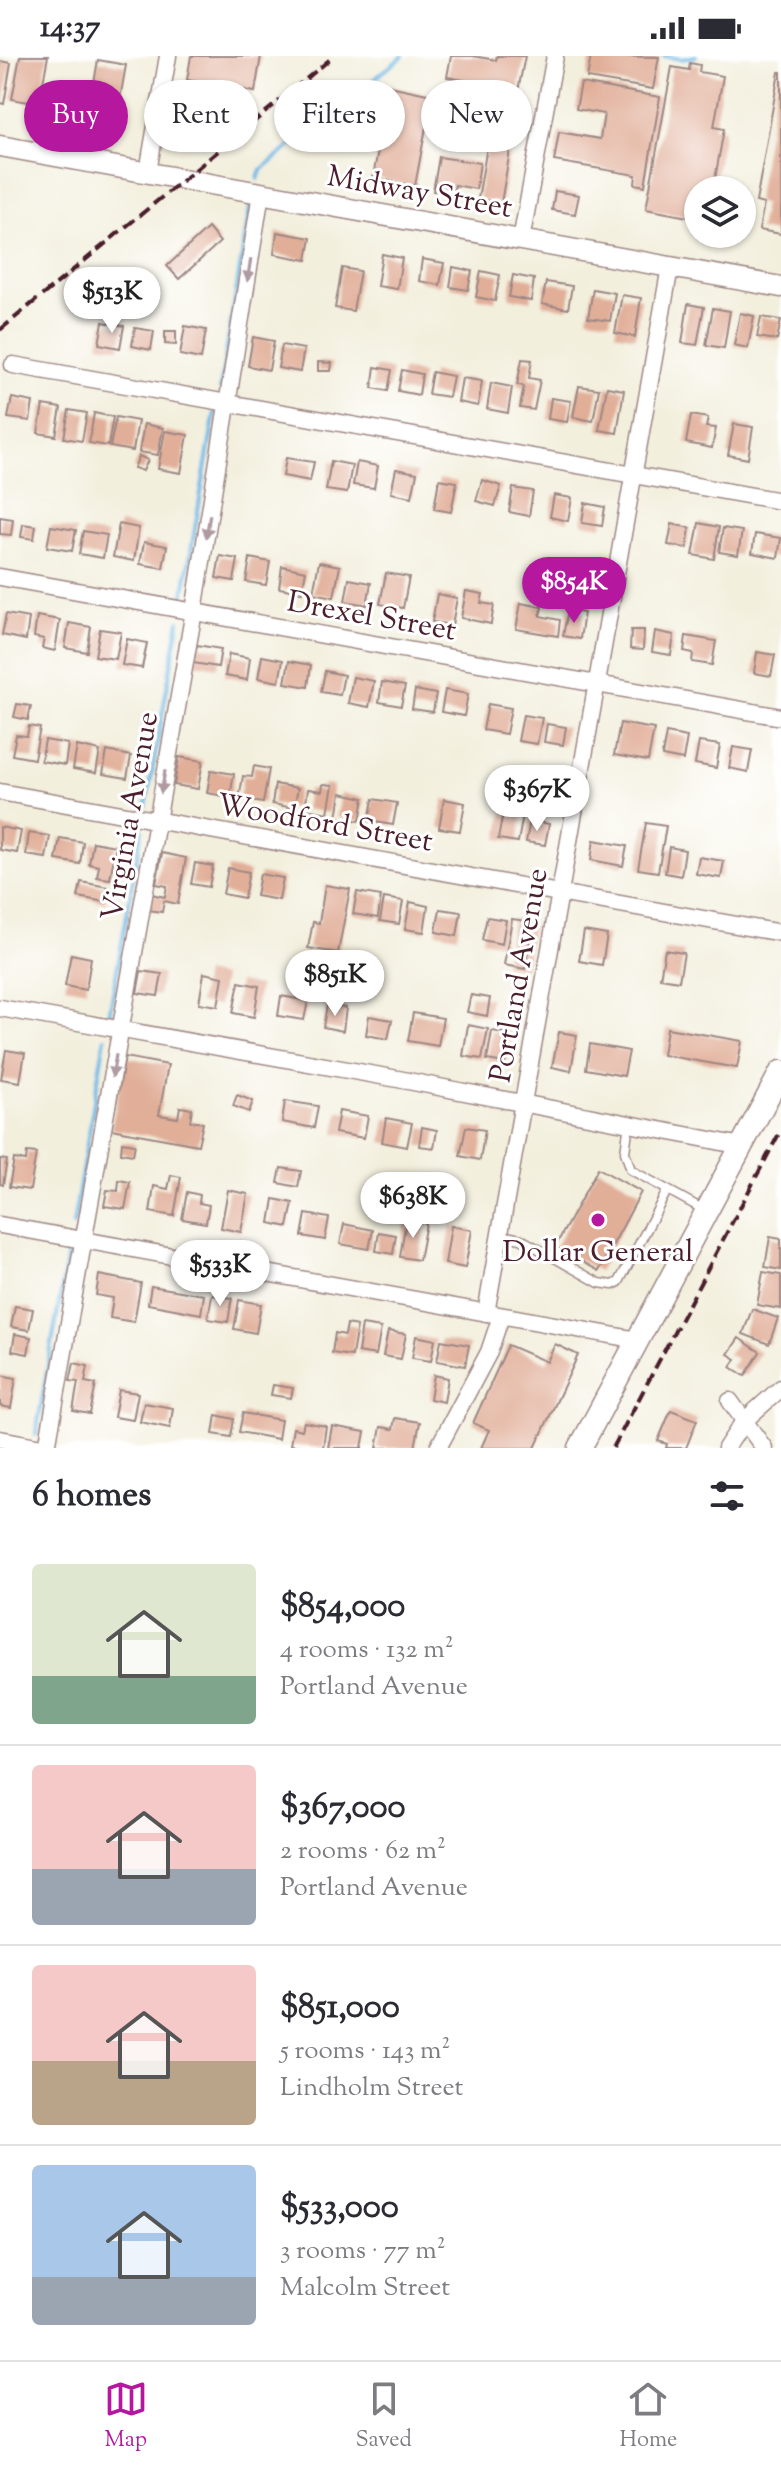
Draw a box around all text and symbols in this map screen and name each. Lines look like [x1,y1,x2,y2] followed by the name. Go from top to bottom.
[40,7,100,50] text: 14:37
[24,80,128,152] chip: Buy
[144,80,258,152] chip: Rent
[274,80,405,152] chip: Filters
[421,80,532,152] chip: New
[324,156,515,231] street label: Midway Street
[684,176,756,248] map controls
[684,176,756,248] button: layers
[242,258,255,283] one-way arrow
[56,267,168,335] pin: $513K
[82,274,142,311] text: $513K
[201,514,213,539] one-way arrow
[518,557,630,625] pin: $854K
[540,564,608,601] text: $854K
[284,581,459,653] street label: Drexel Street
[92,708,171,925] street label: Virginia Avenue
[481,765,593,833] pin: $367K
[156,770,168,795] one-way arrow
[503,772,571,809] text: $367K
[213,784,436,865] street label: Woodford Street
[480,865,560,1086] street label: Portland Avenue
[279,950,391,1018] pin: $851K
[303,957,367,994] text: $851K
[107,1054,119,1079] one-way arrow
[357,1172,469,1240] pin: $638K
[378,1179,448,1216] text: $638K
[589,1211,607,1229] marker: Dollar General
[502,1232,694,1275] place label: Dollar General
[164,1240,276,1308] pin: $533K
[189,1247,251,1284] text: $533K
[32,1472,151,1521] text: 6 homes
[705,1474,749,1518] icon: filters
[280,1583,405,1632] text: $854,000
[96,1596,192,1692] icon: home
[280,1632,454,1669] text: 4 rooms · 132 m²
[280,1669,468,1706] text: Portland Avenue
[280,1784,405,1833] text: $367,000
[96,1797,192,1893] icon: home
[280,1833,446,1870] text: 2 rooms · 62 m²
[280,1870,468,1907] text: Portland Avenue
[280,1984,400,2033] text: $851,000
[96,1997,192,2093] icon: home
[280,2033,450,2070] text: 5 rooms · 143 m²
[280,2070,463,2107] text: Lindholm Street
[280,2184,399,2233] text: $533,000
[96,2197,192,2293] icon: home
[280,2233,445,2270] text: 3 rooms · 77 m²
[280,2270,450,2307] text: Malcolm Street
[104,2377,148,2457] tab: Map
[355,2377,412,2457] tab: Saved
[620,2377,677,2457] tab: Home

